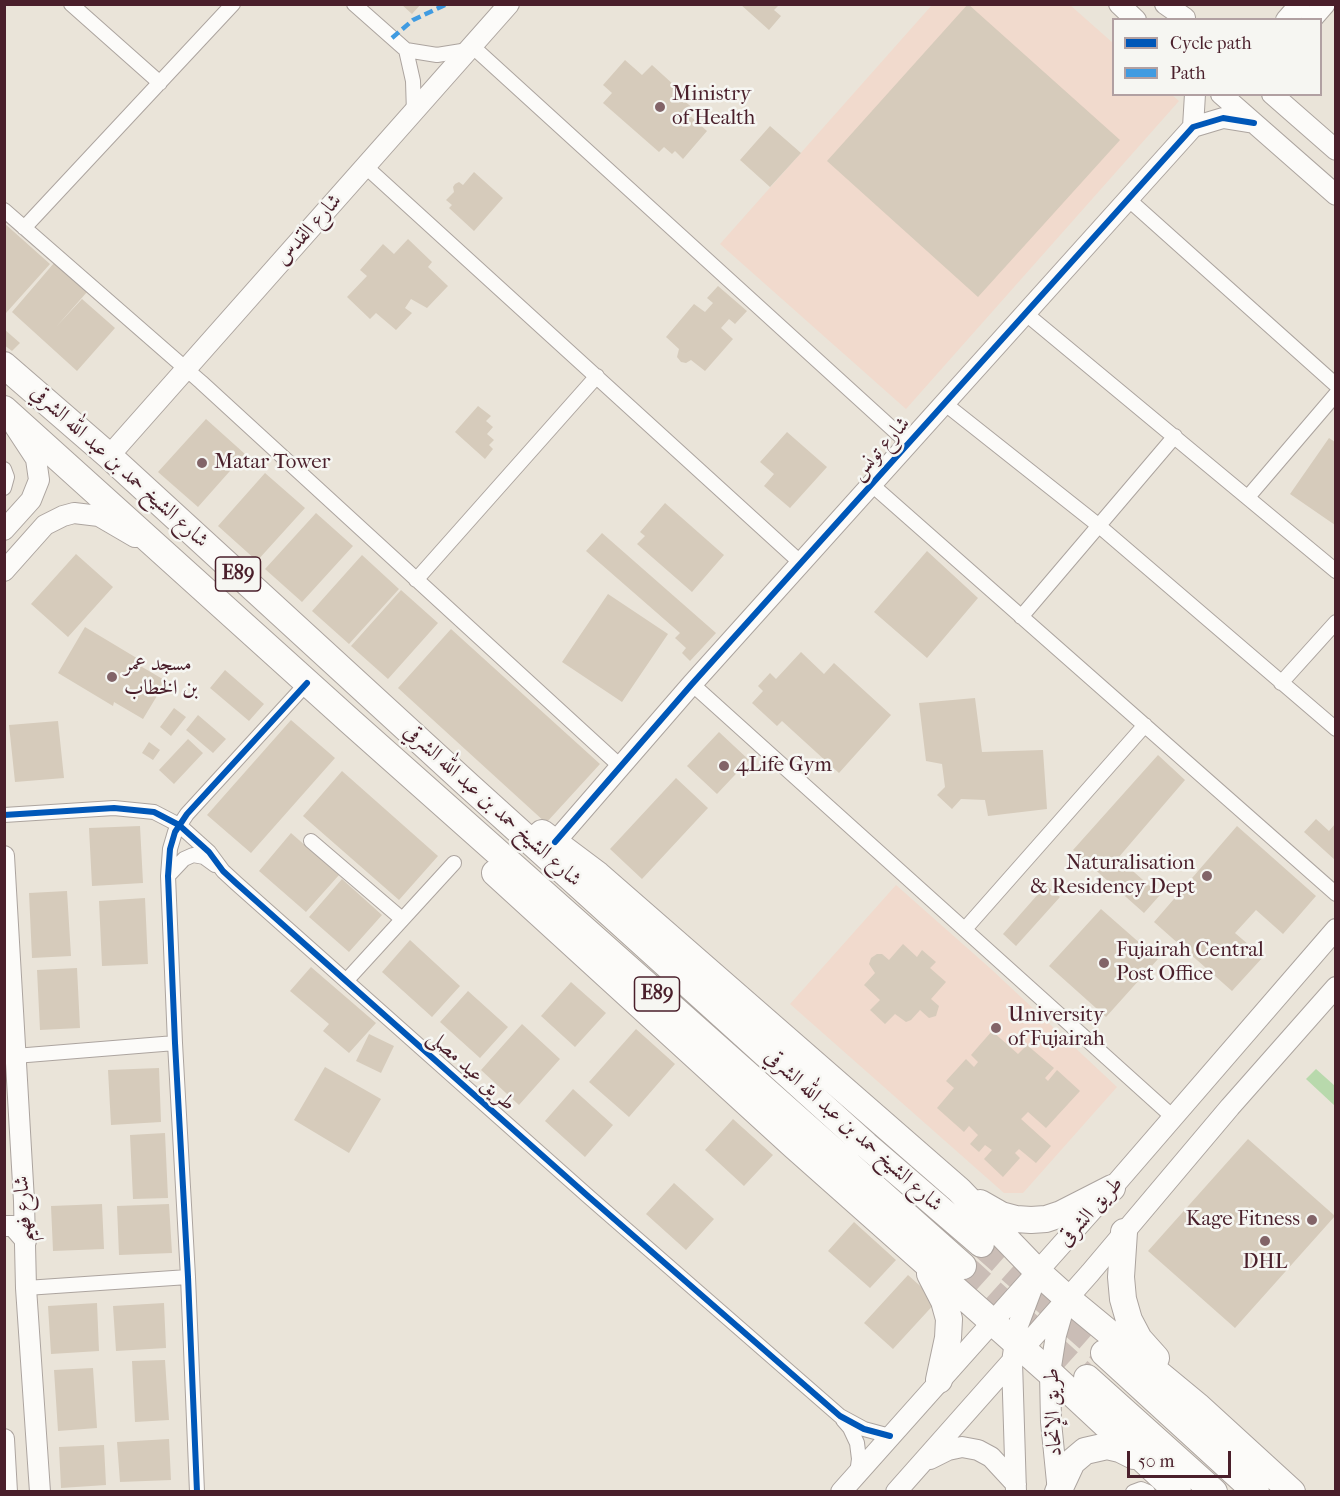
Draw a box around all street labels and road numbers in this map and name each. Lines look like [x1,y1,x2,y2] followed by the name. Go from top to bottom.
[270,189,348,271] street label: شارع القدس
[25,380,213,554] street label: شارع الشيخ حمد بن عبد الله الشرقي
[846,412,916,486] street label: شارع تونس
[216,557,260,591] road number: E89
[398,719,586,893] street label: شارع الشيخ حمد بن عبد الله الشرقي
[634,977,680,1011] road number: E89
[422,1025,520,1117] street label: طريق عيد مصلى
[759,1044,947,1218] street label: شارع الشيخ حمد بن عبد الله الشرقي
[1053,1172,1129,1252] street label: طريق الشرقى
[10,1175,38,1243] street label: شارع فهيم
[1040,1367,1068,1457] street label: طريق اﻹتحاد

